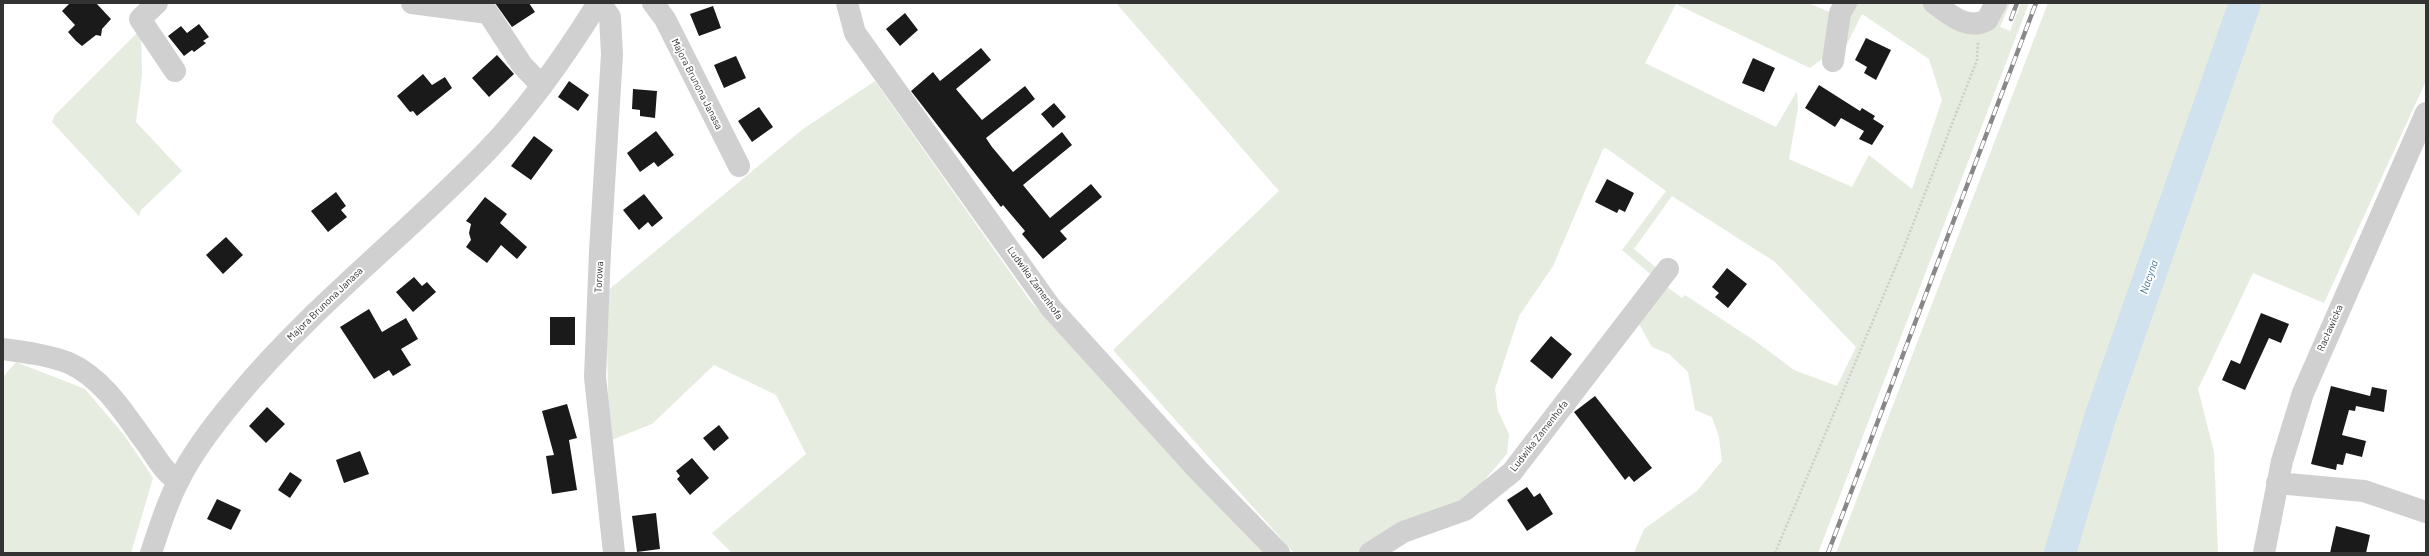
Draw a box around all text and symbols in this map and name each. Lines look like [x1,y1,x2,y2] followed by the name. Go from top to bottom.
[669,36,725,132] street label: Majora Brunona Janasa
[1005,244,1065,322] street label: Ludwika Zamenhofa
[2137,258,2161,296] water label: Nacyna
[592,261,606,293] street label: Torowa
[285,265,365,343] street label: Majora Brunona Janasa
[2314,303,2346,353] street label: Racławicka
[1507,398,1571,474] street label: Ludwika Zamenhofa

